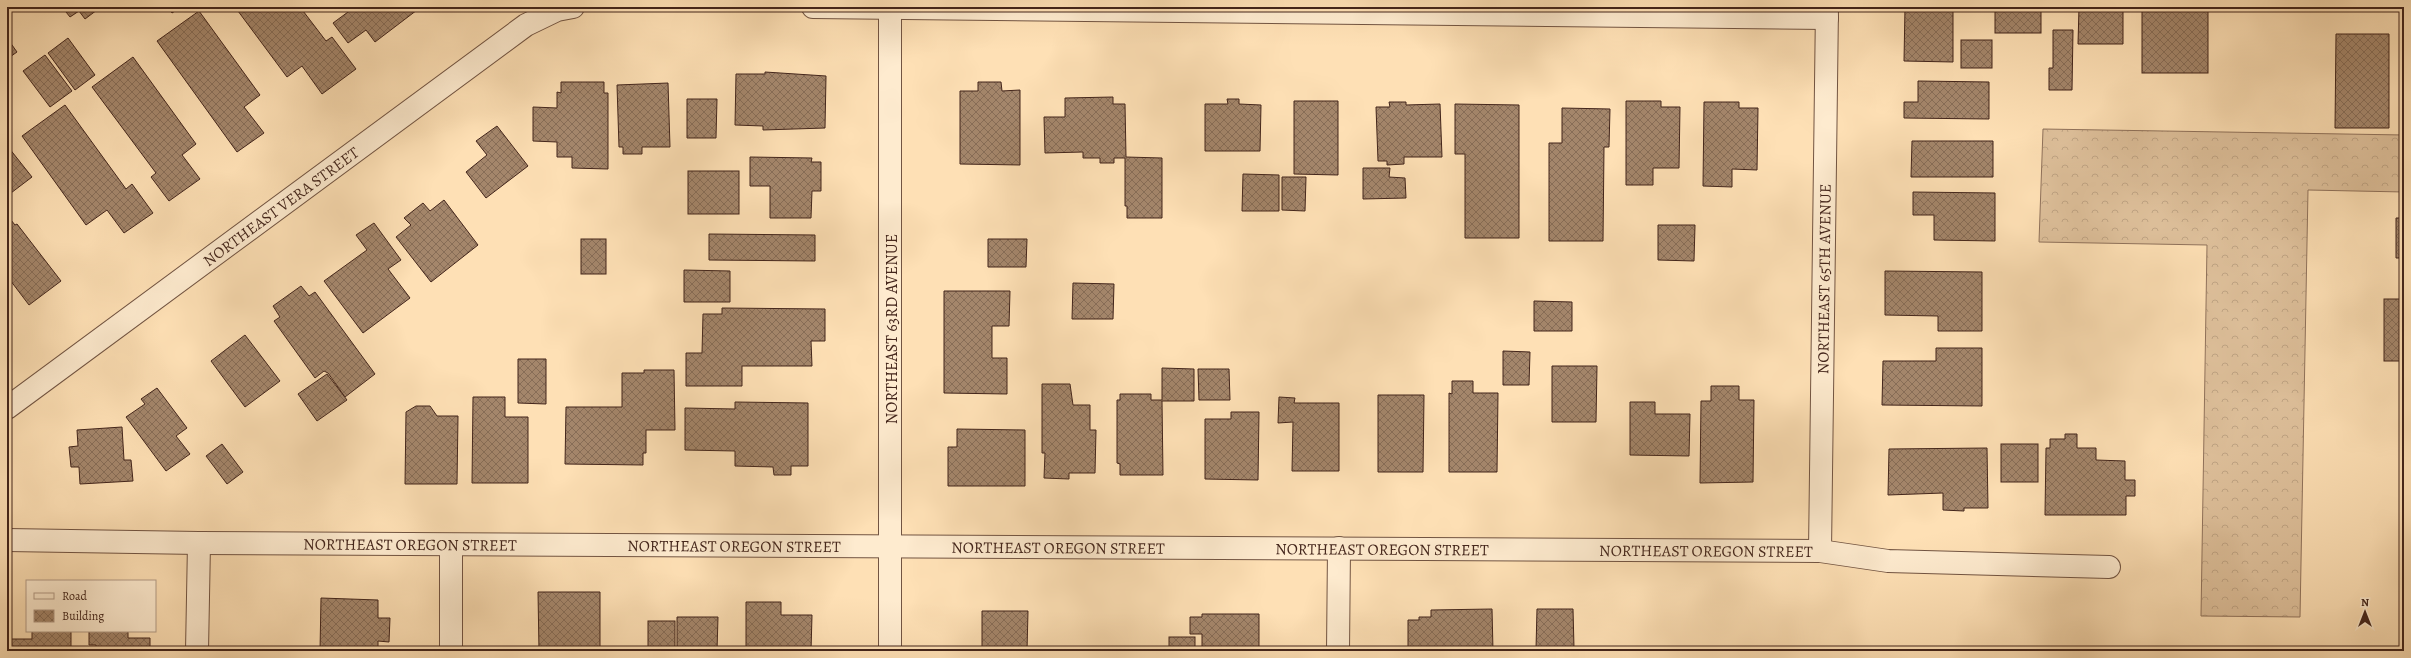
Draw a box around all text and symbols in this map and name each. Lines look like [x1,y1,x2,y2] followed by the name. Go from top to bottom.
[199,142,364,272] street label: NORTHEAST VERA STREET
[1812,184,1837,374] street label: NORTHEAST 65TH AVENUE
[881,234,903,424] street label: NORTHEAST 63RD AVENUE
[303,534,517,557] street label: NORTHEAST OREGON STREET
[627,535,841,558] street label: NORTHEAST OREGON STREET
[951,537,1165,560] street label: NORTHEAST OREGON STREET
[1275,538,1489,561] street label: NORTHEAST OREGON STREET
[1599,540,1813,563] street label: NORTHEAST OREGON STREET
[26,580,156,632] legend
[62,588,88,604] text: Road
[2345,592,2385,632] north arrow
[2361,595,2369,610] text: N
[62,608,104,624] text: Building

